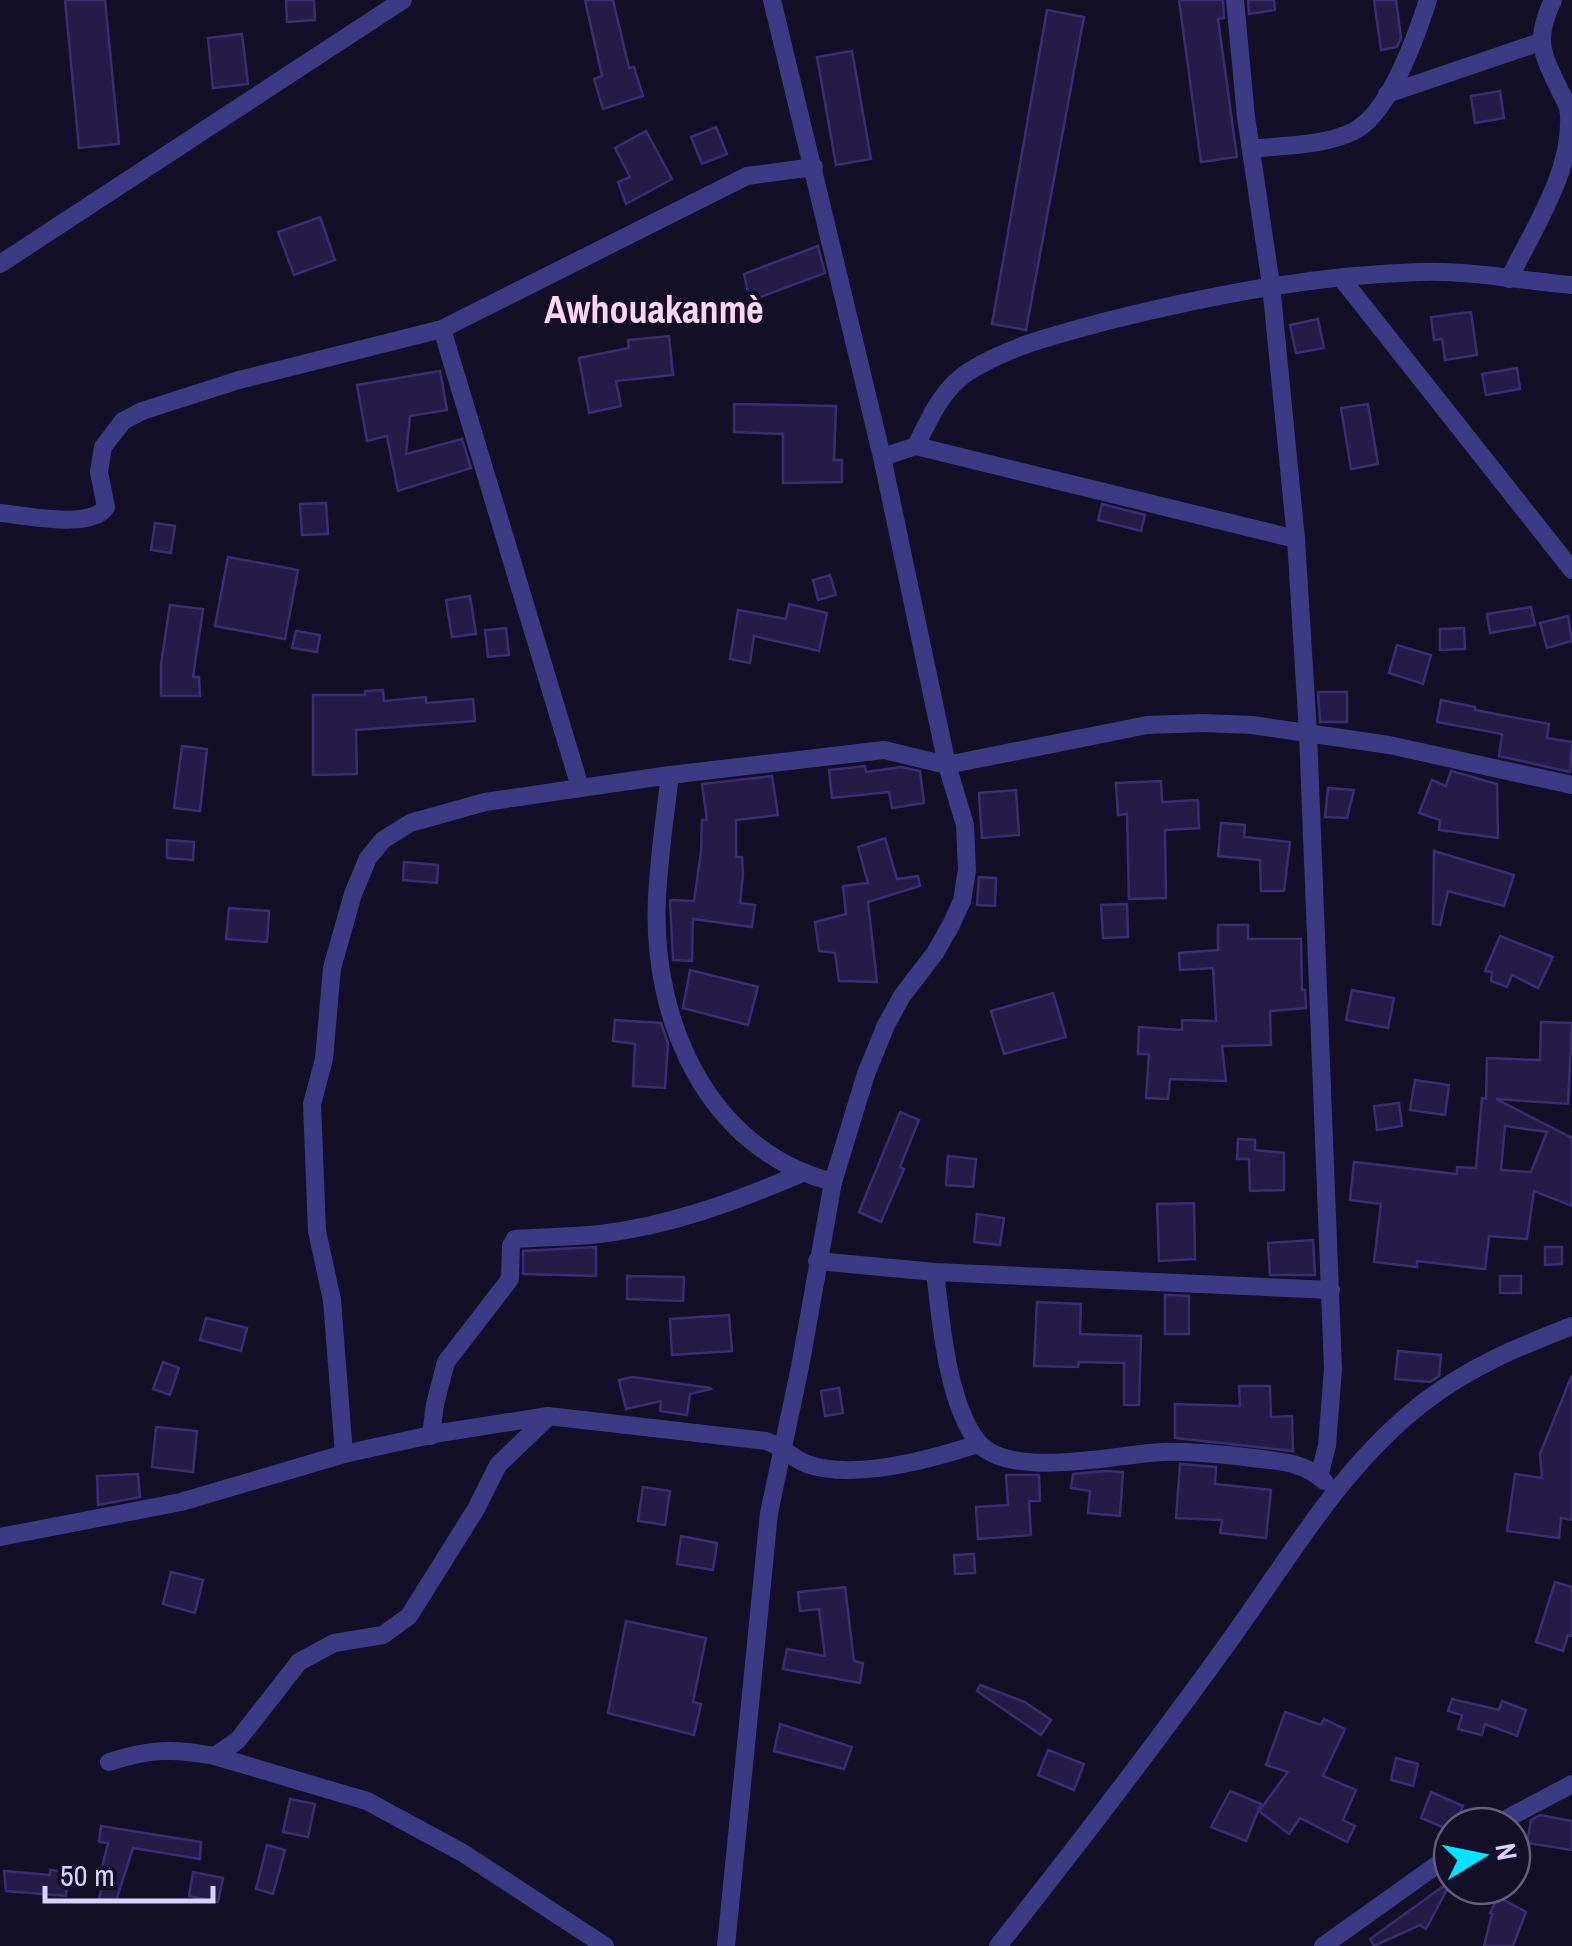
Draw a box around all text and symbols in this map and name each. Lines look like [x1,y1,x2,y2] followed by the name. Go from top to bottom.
[544,284,764,335] district label: Awhouakanmè
[1432,1806,1532,1906] north arrow
[1486,1840,1527,1863] text: N
[45,1841,212,1903] scale bar
[60,1855,115,1895] text: 50 m

